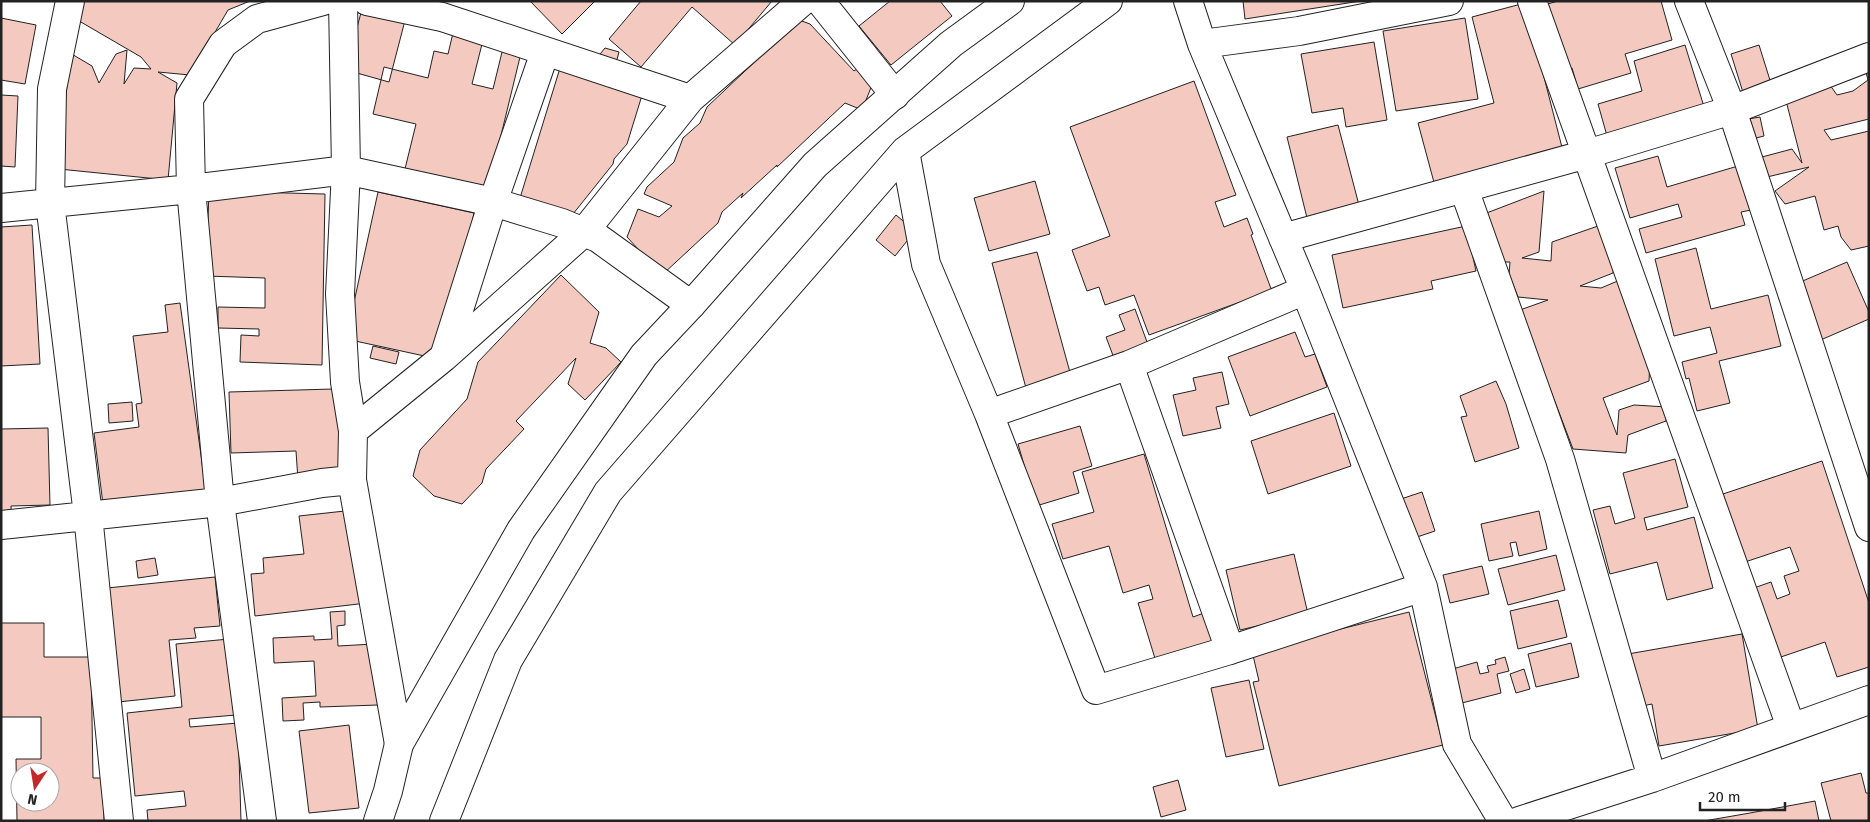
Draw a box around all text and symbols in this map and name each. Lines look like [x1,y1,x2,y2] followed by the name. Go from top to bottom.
[10,762,60,812] north arrow
[1700,780,1785,812] scale bar
[1708,788,1741,806] text: 20 m
[26,790,39,809] text: N

